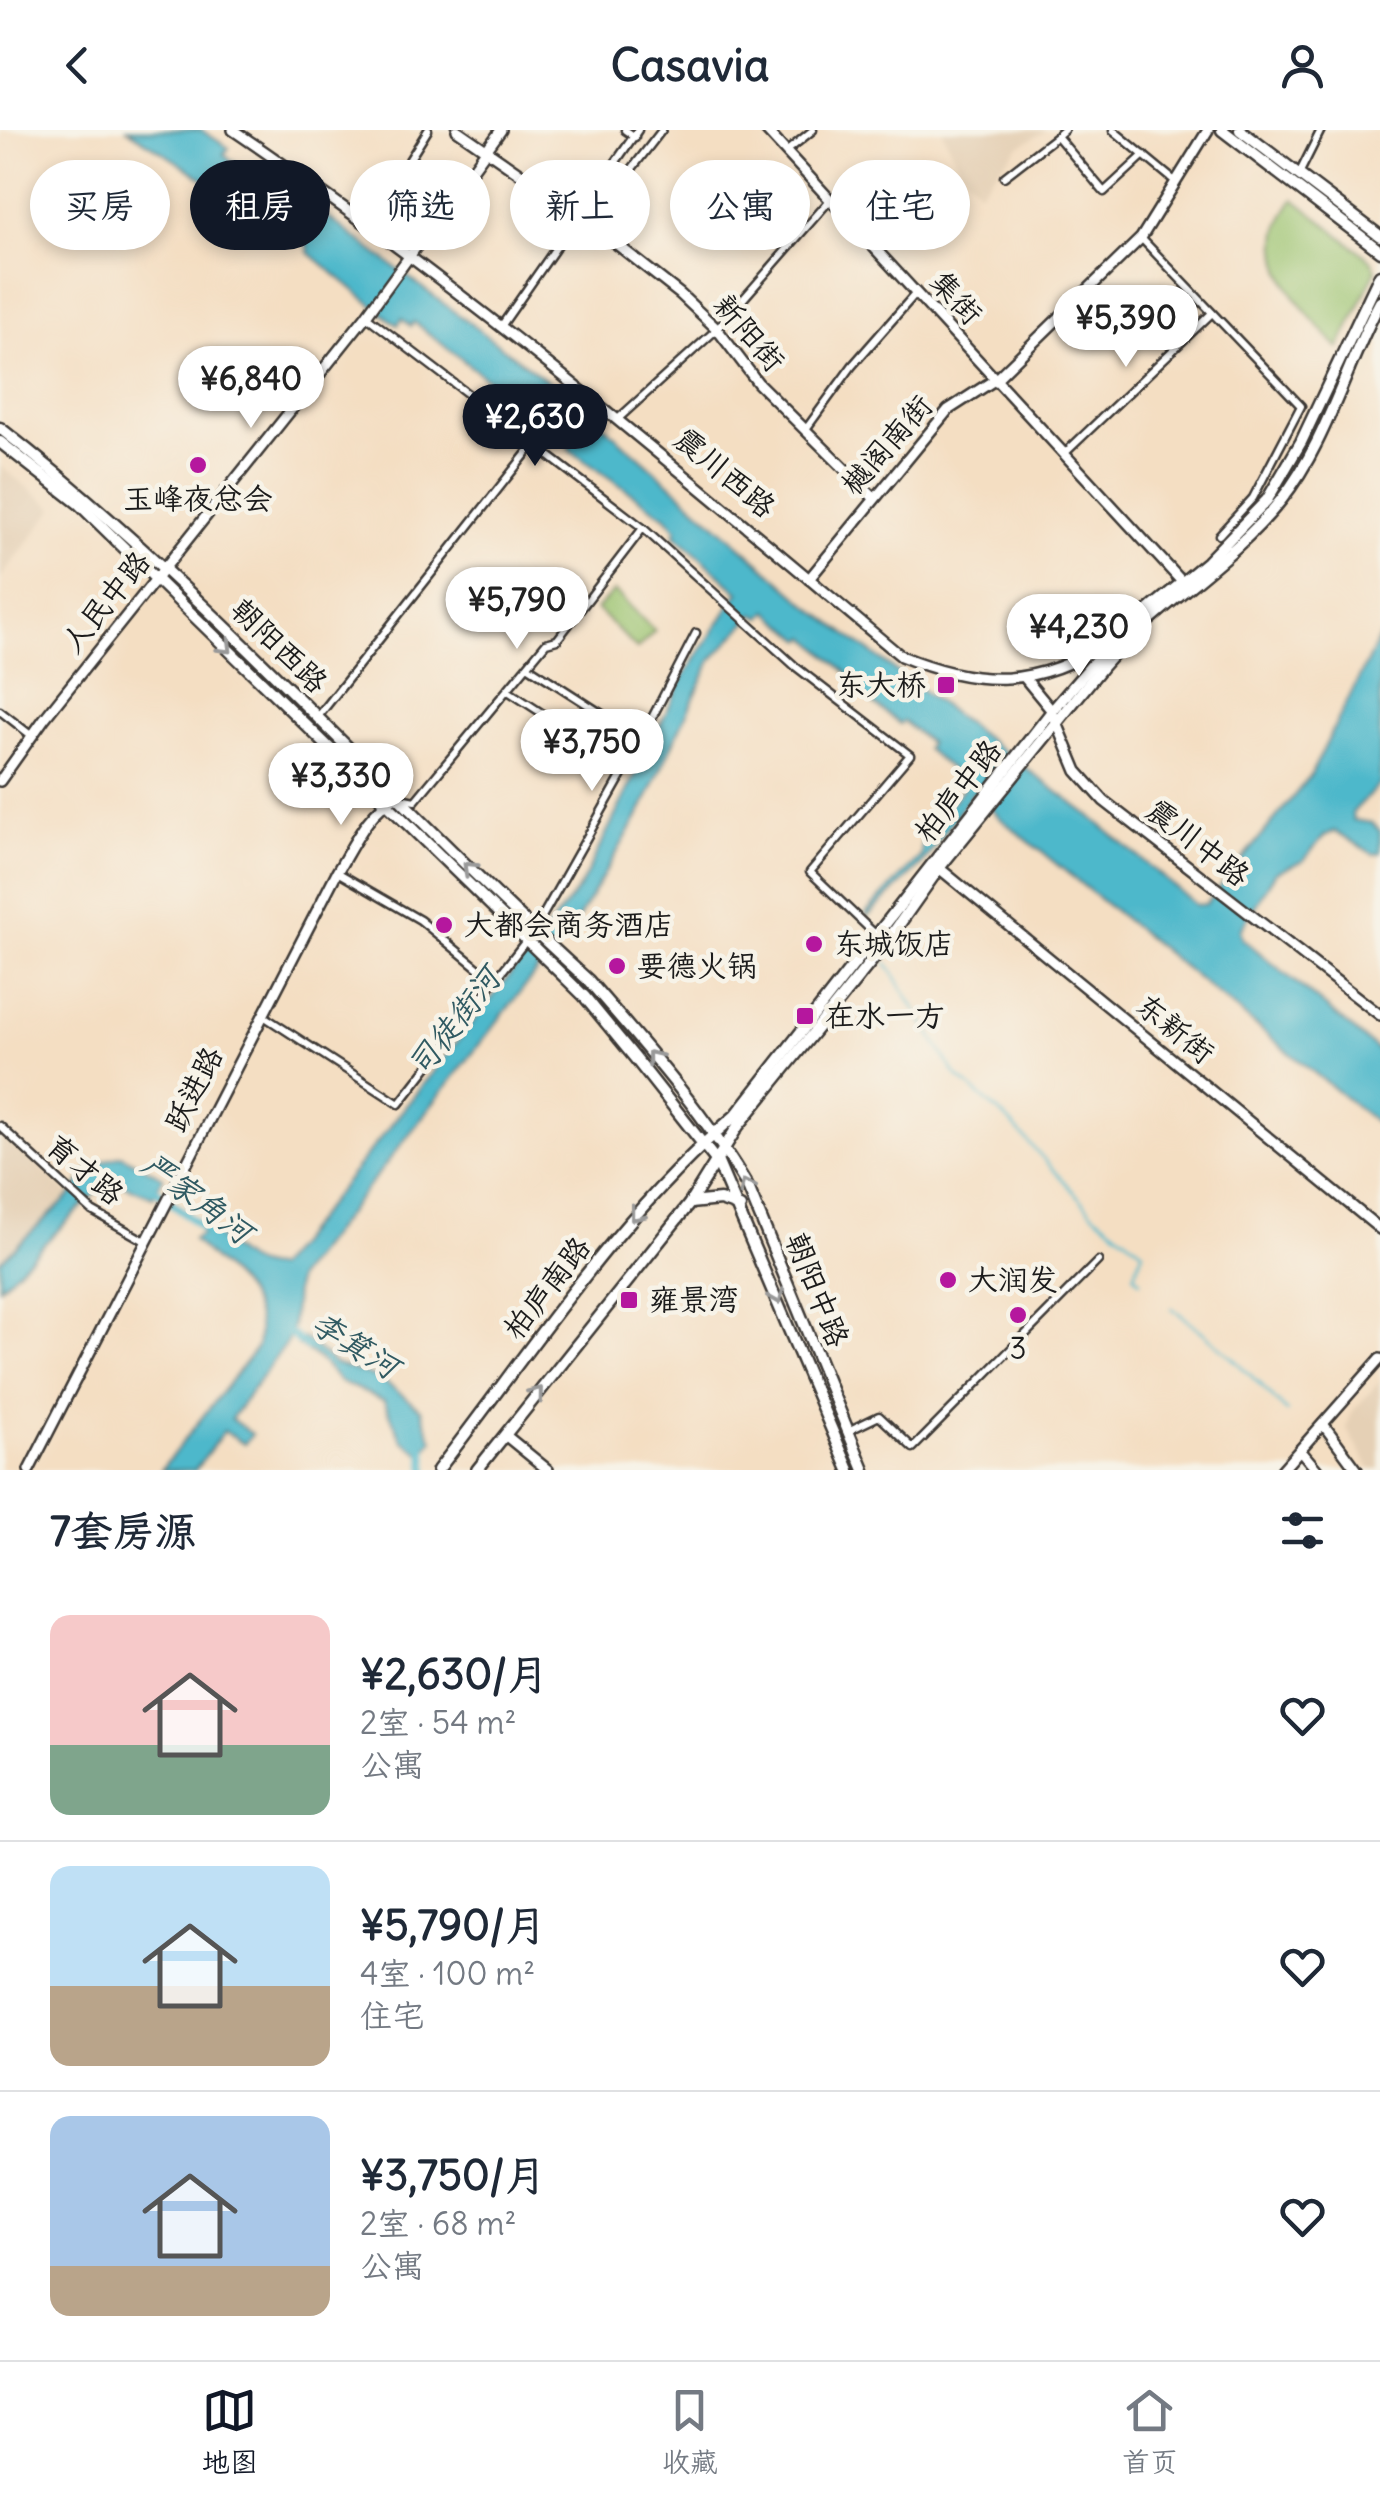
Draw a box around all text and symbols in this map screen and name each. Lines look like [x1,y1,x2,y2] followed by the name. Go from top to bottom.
[611,37,769,93] text: Casavia
[50,38,105,93] icon: back
[1275,38,1330,93] icon: person
[30,160,170,250] chip: 买房
[190,160,330,250] chip: 租房
[350,160,490,250] chip: 筛选
[510,160,650,250] chip: 新上
[670,160,810,250] chip: 公寓
[830,160,970,250] chip: 住宅
[922,262,991,332] street label: 集街
[1045,285,1207,370] pin: ¥5,390
[706,286,794,379] street label: 新阳街
[1075,297,1177,338] text: ¥5,390
[170,346,332,431] pin: ¥6,840
[200,358,302,399] text: ¥6,840
[454,384,616,469] pin: ¥2,630
[833,387,940,502] street label: 樾阁南街
[485,396,585,437] text: ¥2,630
[667,419,784,525] street label: 震川西路
[187,454,209,476] marker: 玉峰夜总会
[123,479,273,517] place label: 玉峰夜总会
[53,543,158,660] street label: 人民中路
[436,567,598,652] pin: ¥5,790
[468,579,566,620] text: ¥5,790
[223,590,336,701] street label: 朝阳西路
[998,594,1160,679] pin: ¥4,230
[1029,606,1129,647] text: ¥4,230
[214,635,232,653] one-way arrow
[836,665,926,703] place label: 东大桥
[935,674,957,696] marker: 东大桥
[511,709,673,794] pin: ¥3,750
[543,721,641,762] text: ¥3,750
[905,731,1009,849] street label: 柏庐中路
[260,743,422,828] pin: ¥3,330
[290,755,392,796] text: ¥3,330
[1140,790,1258,894] street label: 震川中路
[462,862,480,880] one-way arrow
[464,905,674,943] place label: 大都会商务酒店
[433,914,455,936] marker: 大都会商务酒店
[834,924,954,962] place label: 东城饭店
[803,933,825,955] marker: 东城饭店
[637,946,757,984] place label: 要德火锅
[398,955,512,1085] water label: 司徒街河
[606,955,628,977] marker: 要德火锅
[1129,985,1223,1071] street label: 东新街
[825,996,945,1034] place label: 在水一方
[794,1005,816,1027] marker: 在水一方
[156,1040,230,1137] street label: 跃进路
[647,1051,665,1069] one-way arrow
[39,1126,132,1213] street label: 育才路
[134,1143,265,1255] water label: 严家角河
[739,1179,758,1197] one-way arrow
[630,1203,648,1221] one-way arrow
[778,1227,858,1352] street label: 朝阳中路
[494,1228,598,1346] street label: 柏庐南路
[968,1260,1058,1298] place label: 大润发
[937,1269,959,1291] marker: 大润发
[649,1280,739,1318] place label: 雍景湾
[766,1287,786,1305] one-way arrow
[618,1289,640,1311] marker: 雍景湾
[304,1302,411,1390] water label: 李箕河
[1007,1304,1029,1326] marker: 3
[1009,1329,1027,1367] place label: 3
[525,1387,543,1405] one-way arrow
[1275,1503,1330,1558] icon: filters
[50,1505,197,1557] text: 7套房源
[360,1648,549,1700] text: ¥2,630/月
[130,1655,250,1775] icon: home
[1275,1688,1330,1743] icon: heart
[360,1702,516,1743] text: 2室 · 54 m²
[360,1744,424,1785] text: 公寓
[360,1899,547,1951] text: ¥5,790/月
[130,1906,250,2026] icon: home
[1275,1939,1330,1994] icon: heart
[360,1953,535,1994] text: 4室 · 100 m²
[360,1995,424,2036] text: 住宅
[360,2149,546,2201] text: ¥3,750/月
[130,2156,250,2276] icon: home
[1275,2189,1330,2244] icon: heart
[360,2203,516,2244] text: 2室 · 68 m²
[360,2245,424,2286] text: 公寓
[202,2383,258,2480] tab: 地图
[662,2383,718,2480] tab: 收藏
[1122,2383,1178,2480] tab: 首页

